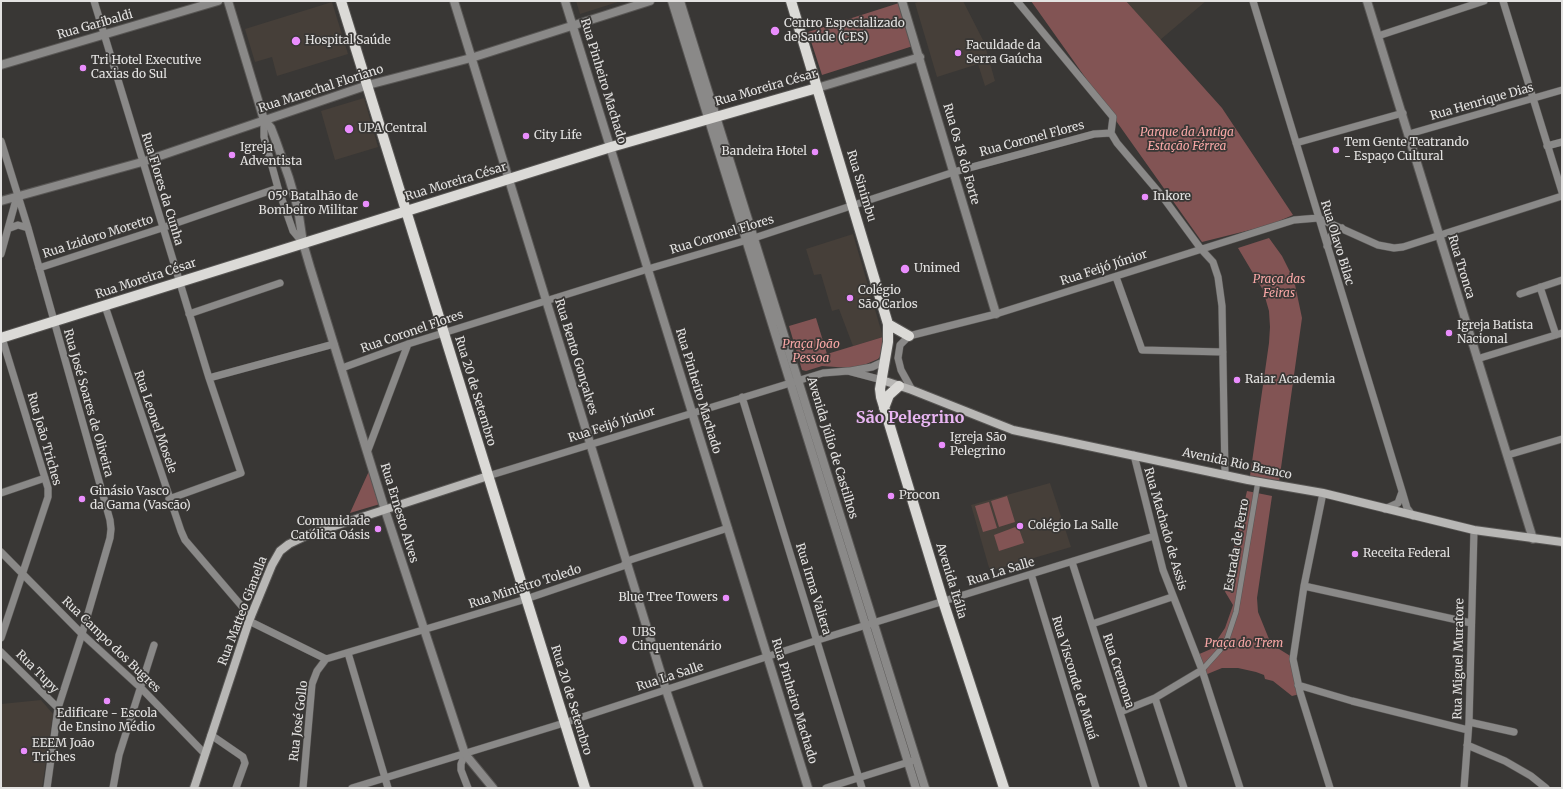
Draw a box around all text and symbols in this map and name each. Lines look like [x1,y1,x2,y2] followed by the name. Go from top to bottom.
[56,7,134,43] street label: Rua Garibaldi
[577,17,629,145] street label: Rua Pinheiro Machado
[784,17,905,45] place label: Centro Especializado de Saúde (CES)
[769,25,781,37] marker: Centro Especializado de Saúde (CES)
[305,34,391,48] place label: Hospital Saúde
[290,35,302,47] marker: Hospital Saúde
[966,39,1042,67] place label: Faculdade da Serra Gaúcha
[953,48,963,58] marker: Faculdade da Serra Gaúcha
[91,54,201,82] place label: Tri Hotel Executive Caxias do Sul
[257,62,385,116] street label: Rua Marechal Floriano
[78,63,88,73] marker: Tri Hotel Executive Caxias do Sul
[713,67,819,109] street label: Rua Moreira César
[1429,80,1535,124] street label: Rua Henrique Dias
[940,102,982,206] street label: Rua Os 18 do Forte
[978,118,1086,160] street label: Rua Coronel Flores
[358,122,427,136] place label: UPA Central
[343,123,355,135] marker: UPA Central
[1140,126,1234,154] park label: Parque da Antiga Estação Férrea
[534,129,582,143] place label: City Life
[138,131,186,247] street label: Rua Flores da Cunha
[521,131,531,141] marker: City Life
[1344,136,1469,164] place label: Tem Gente Teatrando - Espaço Cultural
[240,141,302,169] place label: Igreja Adventista
[721,145,807,159] place label: Bandeira Hotel
[1331,145,1341,155] marker: Tem Gente Teatrando - Espaço Cultural
[810,147,820,157] marker: Bandeira Hotel
[843,148,879,224] street label: Rua Sinimbu
[227,150,237,160] marker: Igreja Adventista
[403,160,509,204] street label: Rua Moreira César
[259,190,358,218] place label: 05º Batalhão de Bombeiro Militar
[1153,190,1191,204] place label: Inkore
[1140,192,1150,202] marker: Inkore
[361,199,371,209] marker: 05º Batalhão de Bombeiro Militar
[1317,199,1357,287] street label: Rua Olavo Bilac
[41,212,155,262] street label: Rua Izidoro Moretto
[668,212,776,258] street label: Rua Coronel Flores
[1445,233,1477,301] street label: Rua Tronca
[1059,247,1149,289] street label: Rua Feijó Júnior
[94,256,198,302] street label: Rua Moreira César
[914,262,960,276] place label: Unimed
[899,263,911,275] marker: Unimed
[1253,273,1305,301] park label: Praça das Feiras
[858,284,918,312] place label: Colégio São Carlos
[845,293,855,303] marker: Colégio São Carlos
[551,297,601,417] street label: Rua Bento Gonçalves
[359,308,465,356] street label: Rua Coronel Flores
[1457,319,1533,347] place label: Igreja Batista Nacional
[60,327,116,479] street label: Rua José Soares de Oliveira
[672,327,724,455] street label: Rua Pinheiro Machado
[1444,328,1454,338] marker: Igreja Batista Nacional
[451,334,499,448] street label: Rua 20 de Setembro
[782,338,840,366] park label: Praça João Pessoa
[131,369,179,475] street label: Rua Leonel Mosele
[1245,373,1335,387] place label: Raiar Academia
[804,375,860,521] street label: Avenida Júlio de Castilhos
[1232,375,1242,385] marker: Raiar Academia
[24,391,64,487] street label: Rua João Triches
[567,404,657,446] street label: Rua Feijó Júnior
[856,408,964,428] district label: São Pelegrino
[950,431,1007,459] place label: Igreja São Pelegrino
[937,440,947,450] marker: Igreja São Pelegrino
[1181,445,1293,483] street label: Avenida Rio Branco
[377,461,421,565] street label: Rua Ernesto Alves
[1141,466,1189,592] street label: Rua Machado de Assis
[90,485,191,513] place label: Ginásio Vasco da Gama (Vascão)
[899,489,940,503] place label: Procon
[886,491,896,501] marker: Procon
[77,494,87,504] marker: Ginásio Vasco da Gama (Vascão)
[1222,498,1252,592] street label: Estrada de Ferro
[291,515,370,543] place label: Comunidade Católica Oásis
[1028,519,1118,533] place label: Colégio La Salle
[1015,521,1025,531] marker: Colégio La Salle
[373,524,383,534] marker: Comunidade Católica Oásis
[792,541,834,637] street label: Rua Irma Valiera
[933,541,969,621] street label: Avenida Itália
[1363,547,1450,561] place label: Receita Federal
[1350,549,1360,559] marker: Receita Federal
[216,554,270,668] street label: Rua Matteo Gianella
[966,555,1036,589] street label: Rua La Salle
[467,562,583,612] street label: Rua Ministro Toledo
[618,591,718,605] place label: Blue Tree Towers
[721,593,731,603] marker: Blue Tree Towers
[59,594,163,696] street label: Rua Campo dos Bugres
[1451,598,1467,720] street label: Rua Miguel Muratore
[1048,614,1100,742] street label: Rua Visconde de Mauá
[632,626,721,654] place label: UBS Cinquentenário
[1099,632,1137,710] street label: Rua Cremona
[617,634,629,646] marker: UBS Cinquentenário
[768,637,820,765] street label: Rua Pinheiro Machado
[1205,637,1283,651] park label: Praça do Trem
[547,643,595,757] street label: Rua 20 de Setembro
[12,647,62,697] street label: Rua Tupy
[635,659,705,695] street label: Rua La Salle
[287,680,311,762] street label: Rua José Gollo
[102,696,112,706] marker: Edificare - Escola de Ensino Médio
[57,707,157,735] place label: Edificare - Escola de Ensino Médio
[32,737,95,765] place label: EEEM João Triches
[19,746,29,756] marker: EEEM João Triches

